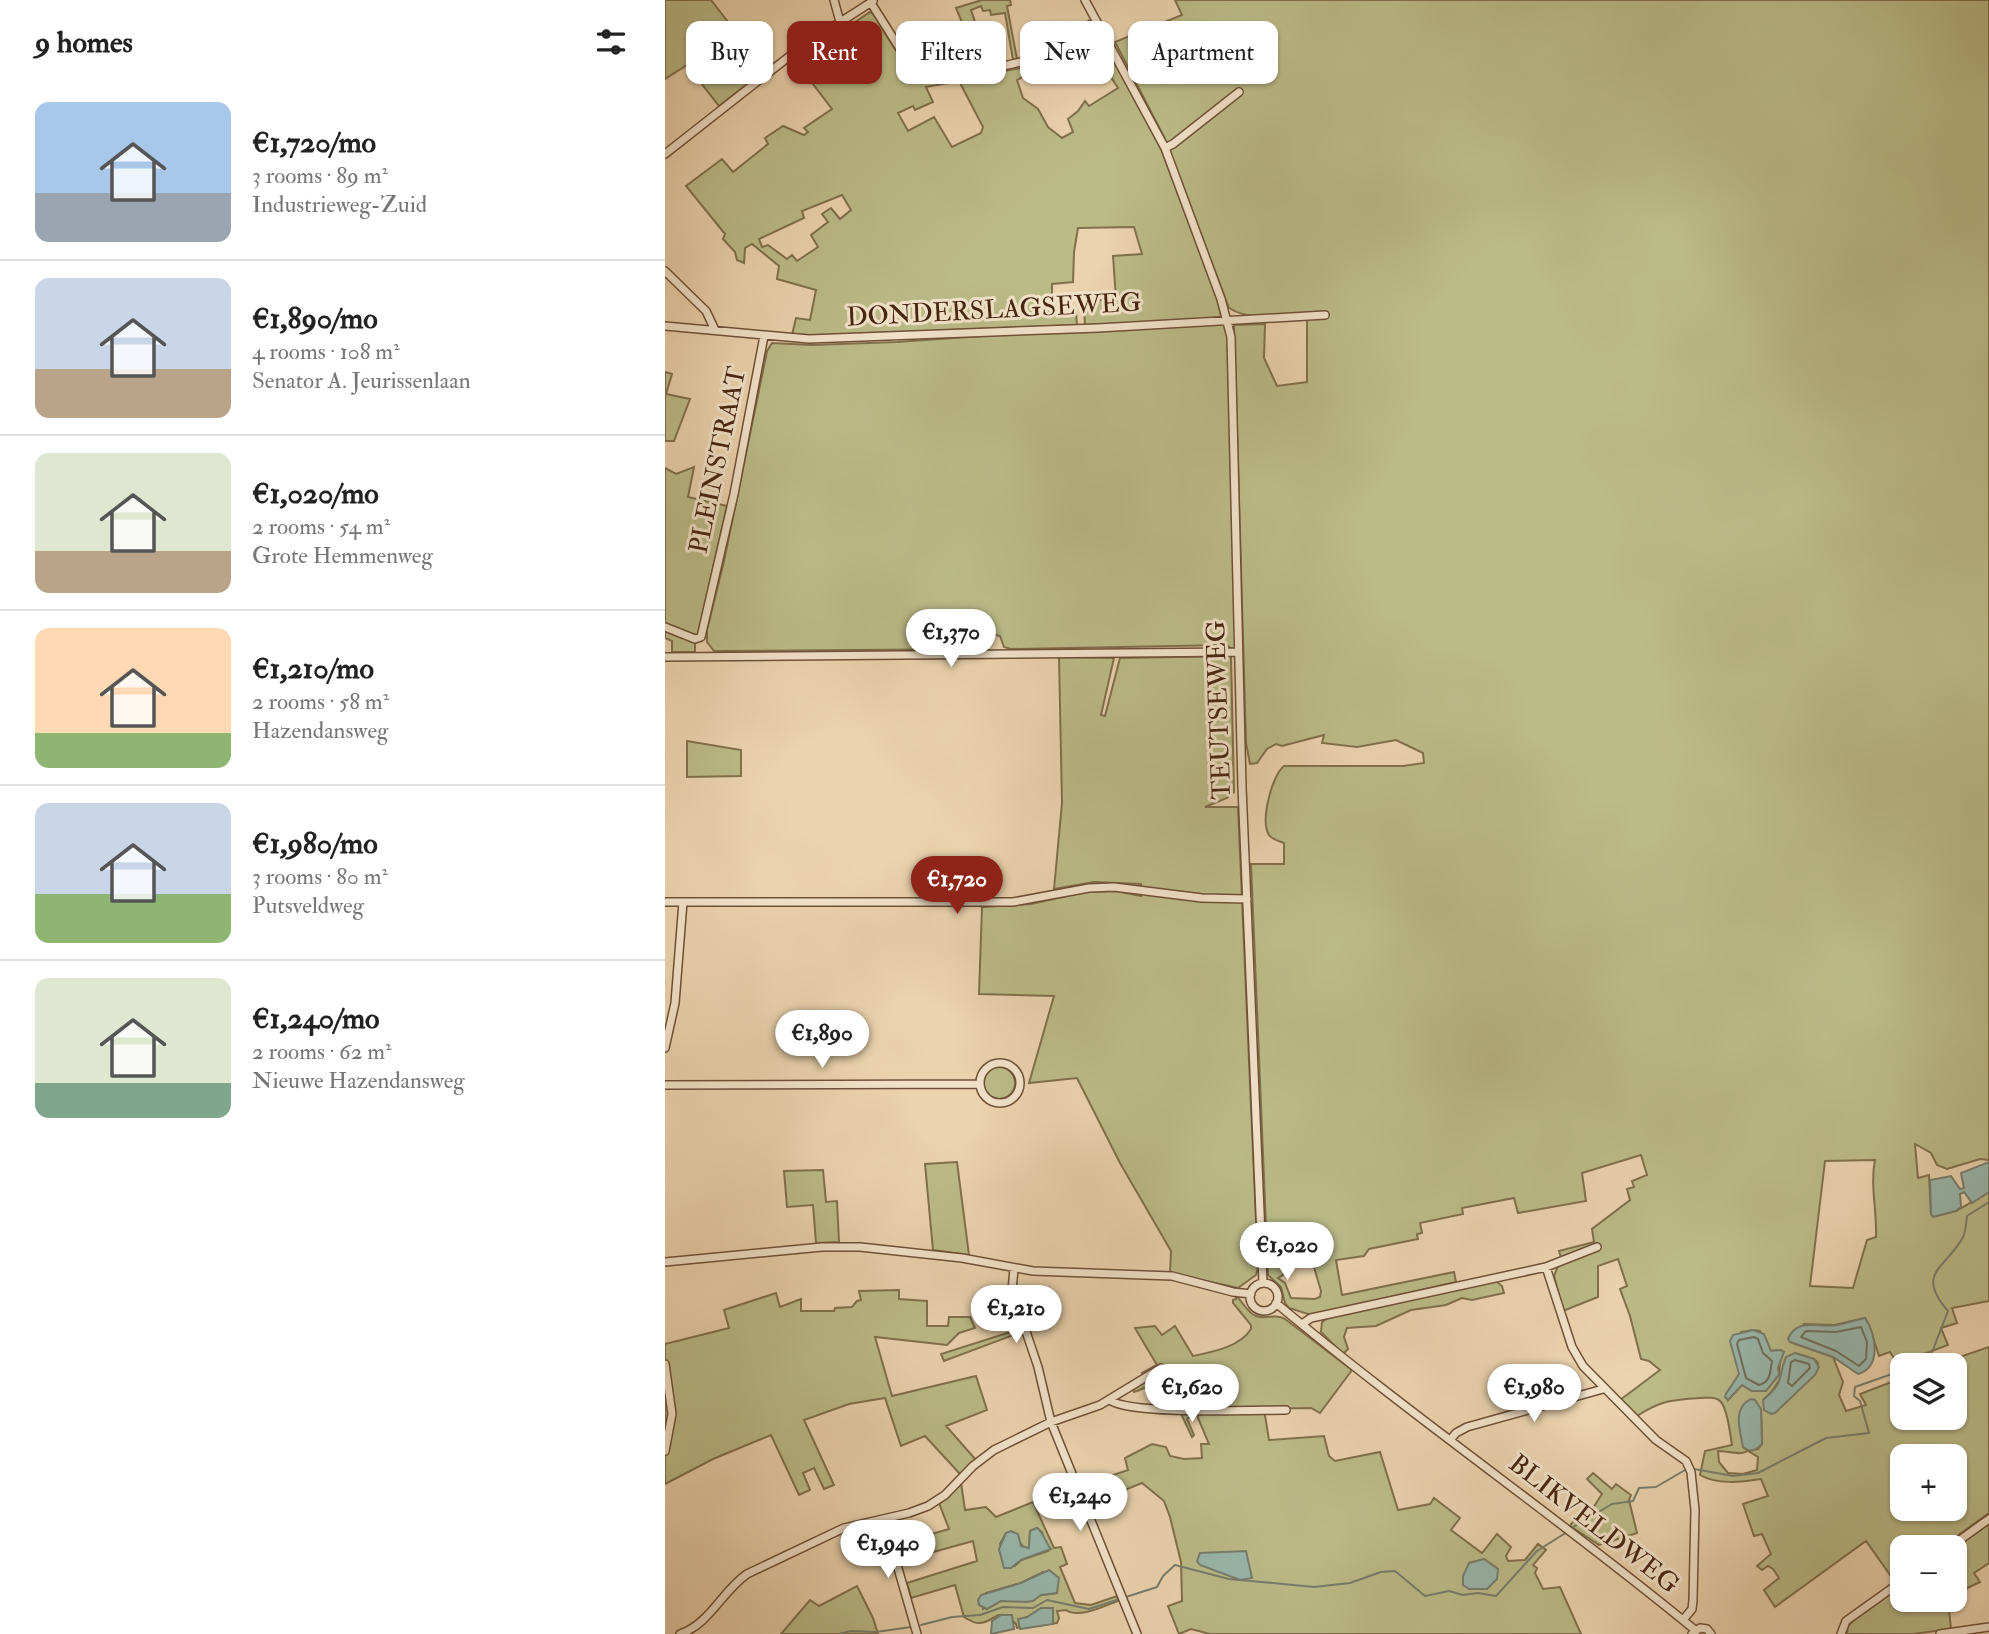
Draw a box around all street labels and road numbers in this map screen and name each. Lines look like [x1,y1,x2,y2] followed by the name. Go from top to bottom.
[846,286,1142,334] street label: DONDERSLAGSEWEG
[683,364,753,556] street label: PLEINSTRAAT
[1200,620,1238,800] street label: TEUTSEWEG
[1502,1448,1686,1601] street label: BLIKVELDWEG

